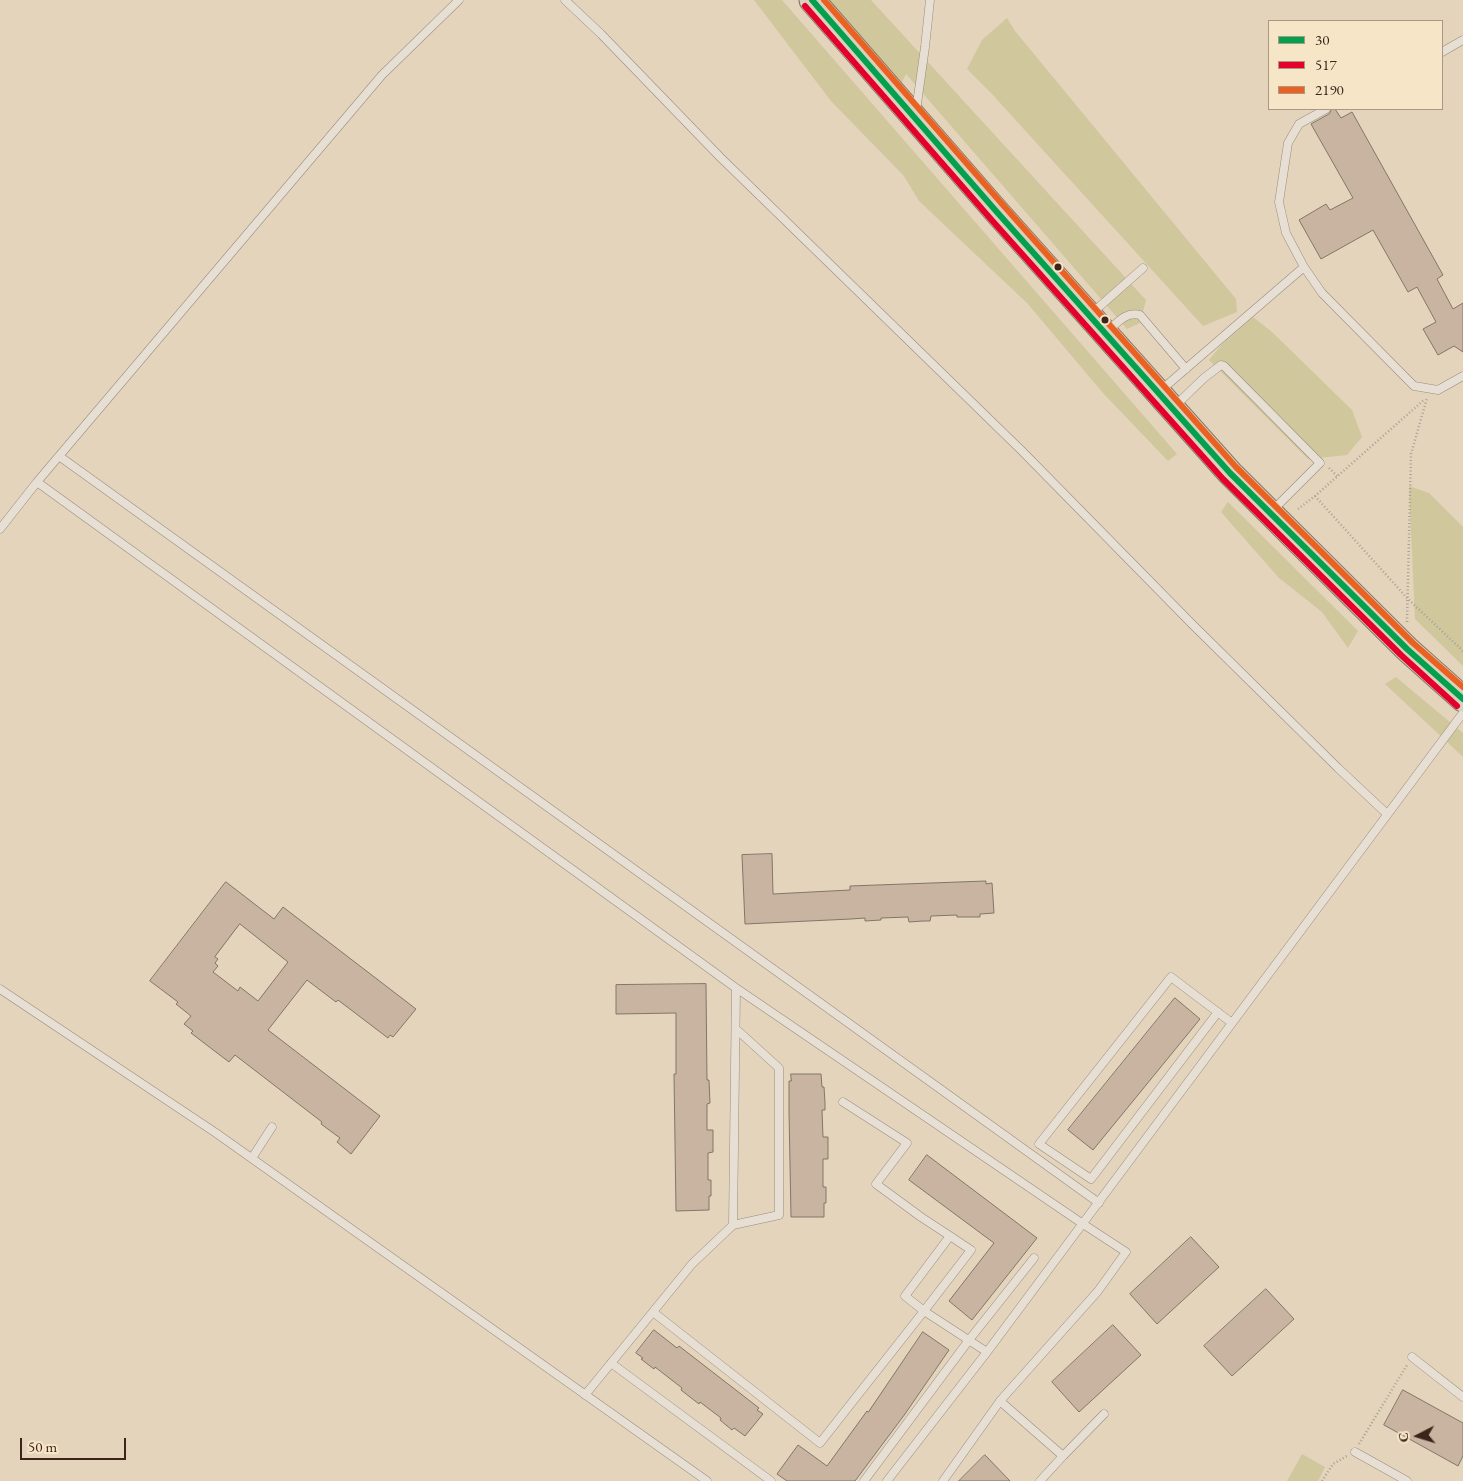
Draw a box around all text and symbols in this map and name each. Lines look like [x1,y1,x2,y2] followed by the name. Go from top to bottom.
[1268,20,1443,110] legend
[1315,30,1329,49] text: 30
[1315,55,1337,74] text: 517
[1315,80,1344,99] text: 2190
[1053,262,1063,272] unlabelled marker
[1100,315,1110,325] unlabelled marker
[1393,1411,1443,1461] north arrow
[22,1428,129,1460] scale bar
[1394,1432,1412,1443] text: С
[28,1437,57,1456] text: 50 m

